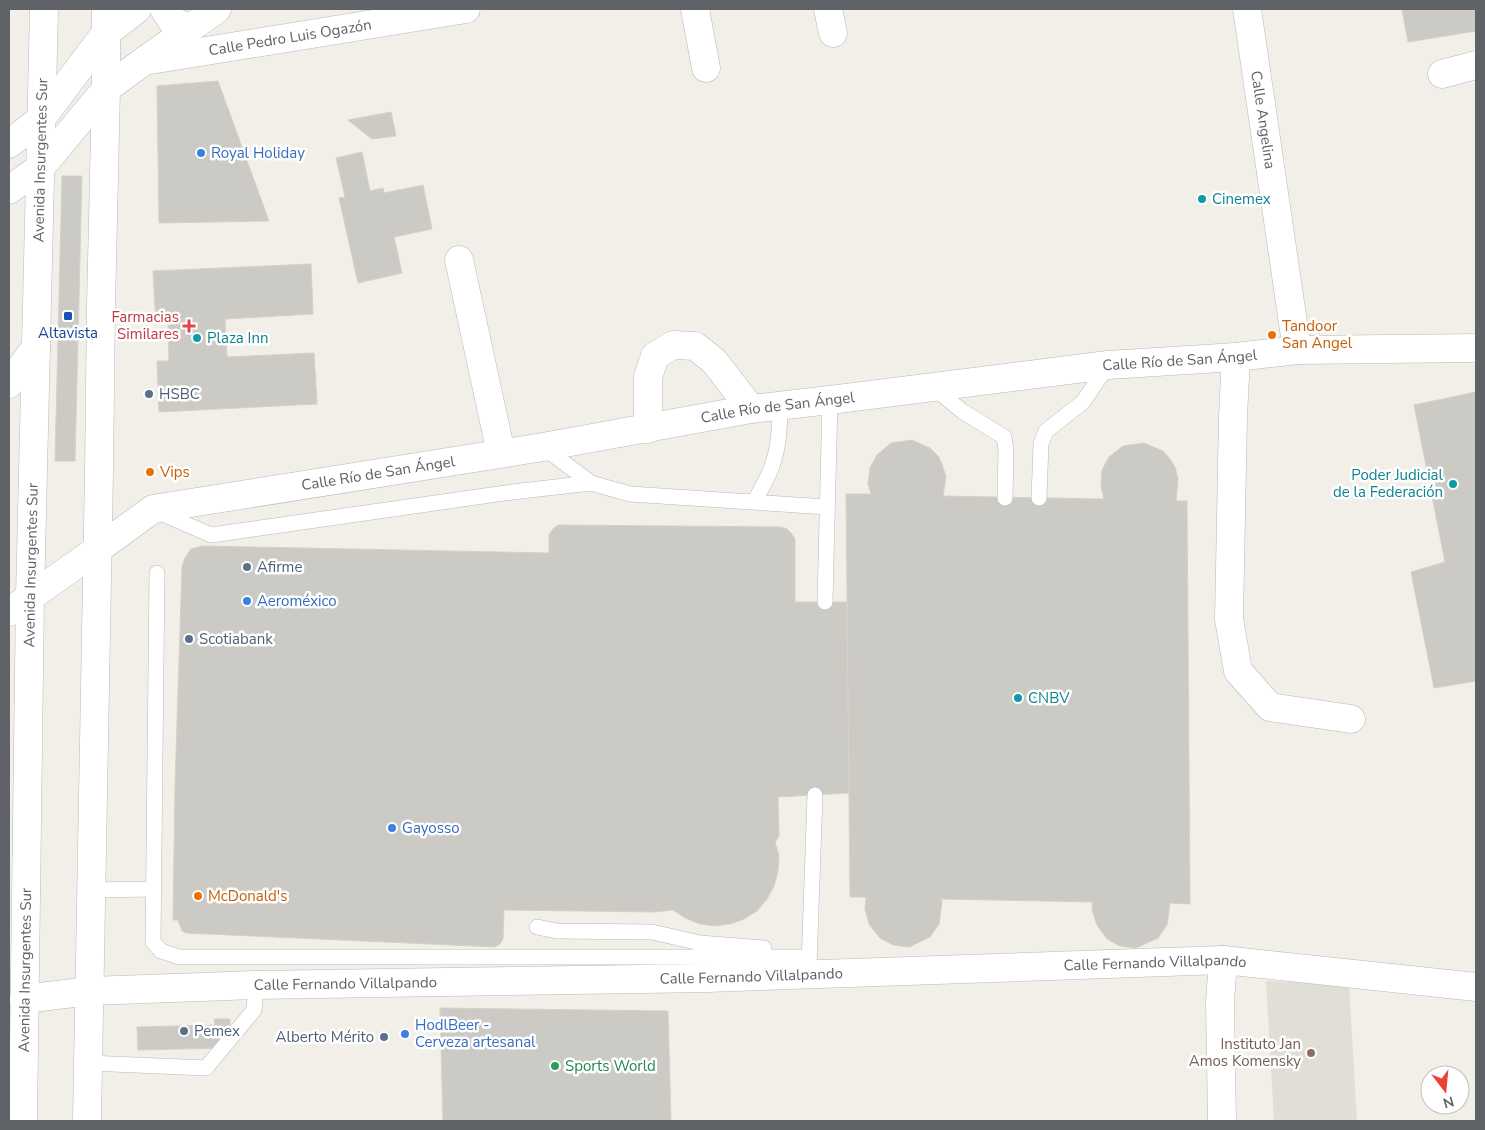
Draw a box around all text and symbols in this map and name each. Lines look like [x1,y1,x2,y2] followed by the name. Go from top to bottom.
[207,14,373,60] street label: Calle Pedro Luis Ogazón
[1246,69,1280,170] street label: Calle Angelina
[28,77,52,243] street label: Avenida Insurgentes Sur
[211,143,305,163] place label: Royal Holiday
[195,147,207,159] marker: Royal Holiday
[1212,189,1271,209] place label: Cinemex
[1196,193,1208,205] marker: Cinemex
[111,307,179,344] place label: Farmacias Similares
[62,310,74,322] marker: Altavista
[1282,316,1353,353] place label: Tandoor San Angel
[183,320,195,332] marker: Farmacias Similares
[38,323,98,343] place label: Altavista
[207,328,268,348] place label: Plaza Inn
[1266,329,1278,341] marker: Tandoor San Angel
[191,332,203,344] marker: Plaza Inn
[1101,345,1259,376] street label: Calle Río de San Ángel
[159,384,200,404] place label: HSBC
[699,387,856,428] street label: Calle Río de San Ángel
[143,388,155,400] marker: HSBC
[300,451,457,495] street label: Calle Río de San Ángel
[159,462,190,482] place label: Vips
[1333,465,1444,502] place label: Poder Judicial de la Federación
[144,466,156,478] marker: Vips
[1447,478,1459,490] marker: Poder Judicial de la Federación
[19,482,43,647] street label: Avenida Insurgentes Sur
[257,557,302,577] place label: Afirme
[241,561,253,573] marker: Afirme
[257,591,337,611] place label: Aeroméxico
[241,595,253,607] marker: Aeroméxico
[199,629,273,649] place label: Scotiabank
[183,633,195,645] marker: Scotiabank
[1028,688,1070,708] place label: CNBV
[1012,692,1024,704] marker: CNBV
[402,818,459,838] place label: Gayosso
[386,822,398,834] marker: Gayosso
[208,886,287,906] place label: McDonald's
[14,887,36,1052] street label: Avenida Insurgentes Sur
[192,890,204,902] marker: McDonald's
[1063,950,1248,976] street label: Calle Fernando Villalpando
[660,963,843,989] street label: Calle Fernando Villalpando
[254,972,437,995] street label: Calle Fernando Villalpando
[415,1015,536,1052] place label: HodlBeer - Cerveza artesanal
[194,1021,240,1041] place label: Pemex
[178,1025,190,1037] marker: Pemex
[276,1027,374,1047] place label: Alberto Mérito
[399,1028,411,1040] marker: HodlBeer - Cerveza artesanal
[378,1031,390,1043] marker: Alberto Mérito
[1189,1034,1301,1071] place label: Instituto Jan Amos Komensky
[1305,1047,1317,1059] marker: Instituto Jan Amos Komensky
[565,1056,656,1076] place label: Sports World
[549,1060,561,1072] marker: Sports World
[1420,1065,1470,1115] north arrow
[1441,1091,1456,1113] text: N

